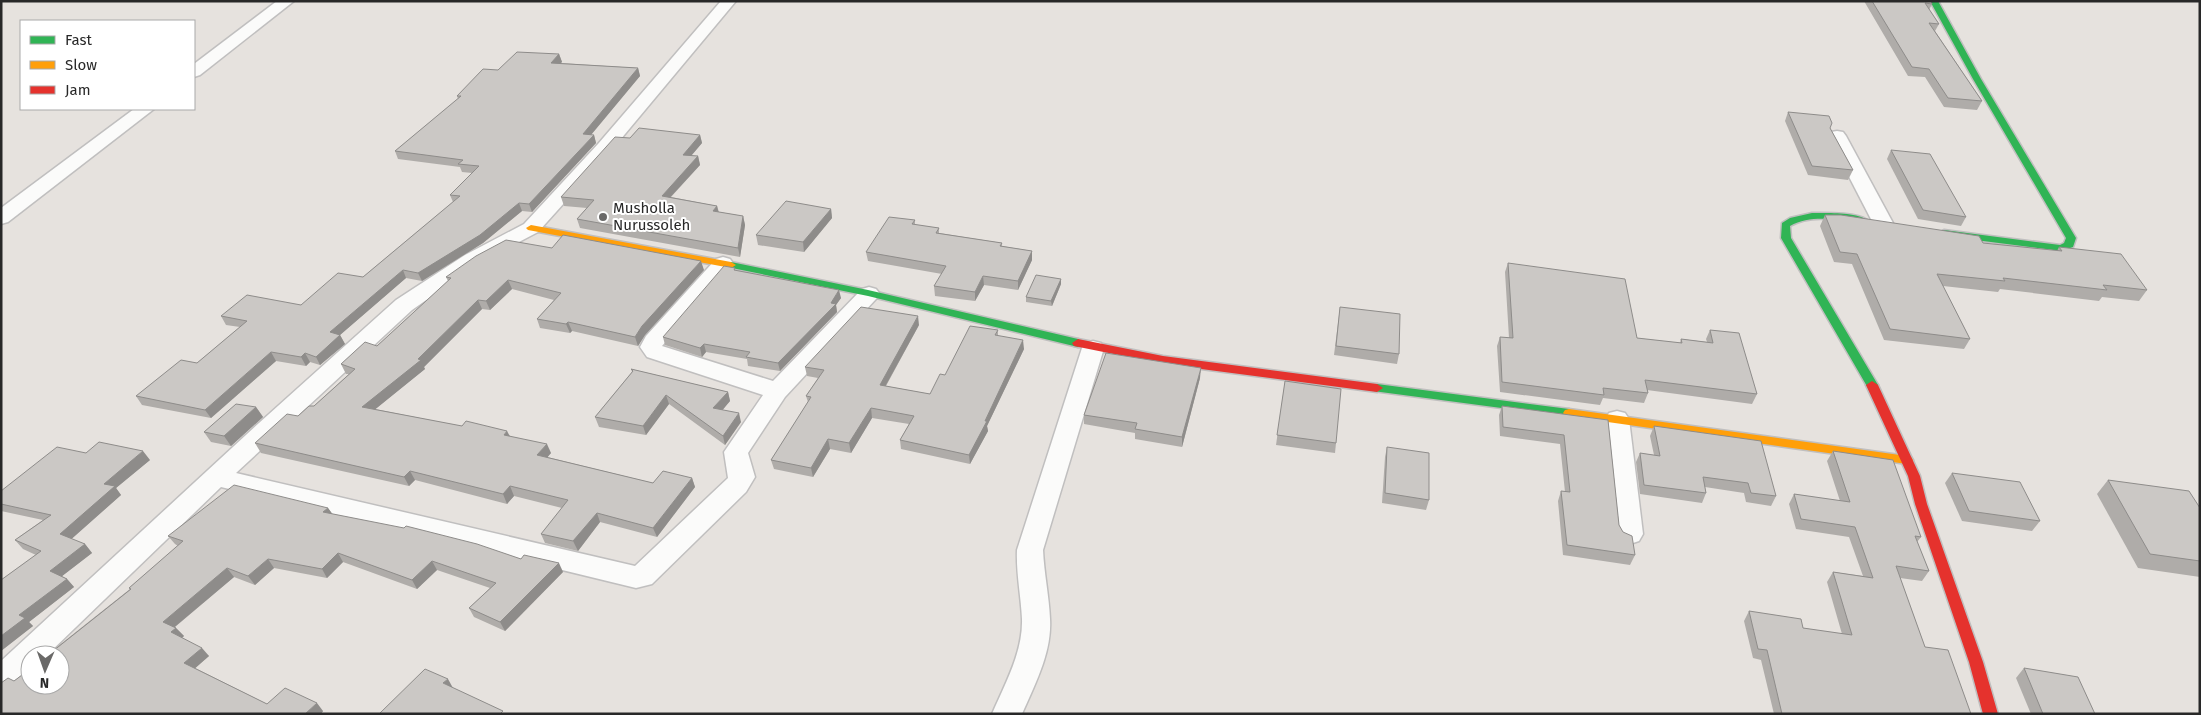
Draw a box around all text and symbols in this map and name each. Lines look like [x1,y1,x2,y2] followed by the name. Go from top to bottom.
[20,20,195,110] legend
[65,31,92,49] text: Fast
[65,56,97,74] text: Slow
[65,81,91,99] text: Jam
[613,199,690,234] place label: Musholla Nurussoleh
[597,211,609,223] marker: Musholla Nurussoleh
[20,645,70,695] north arrow
[40,674,50,691] text: N

